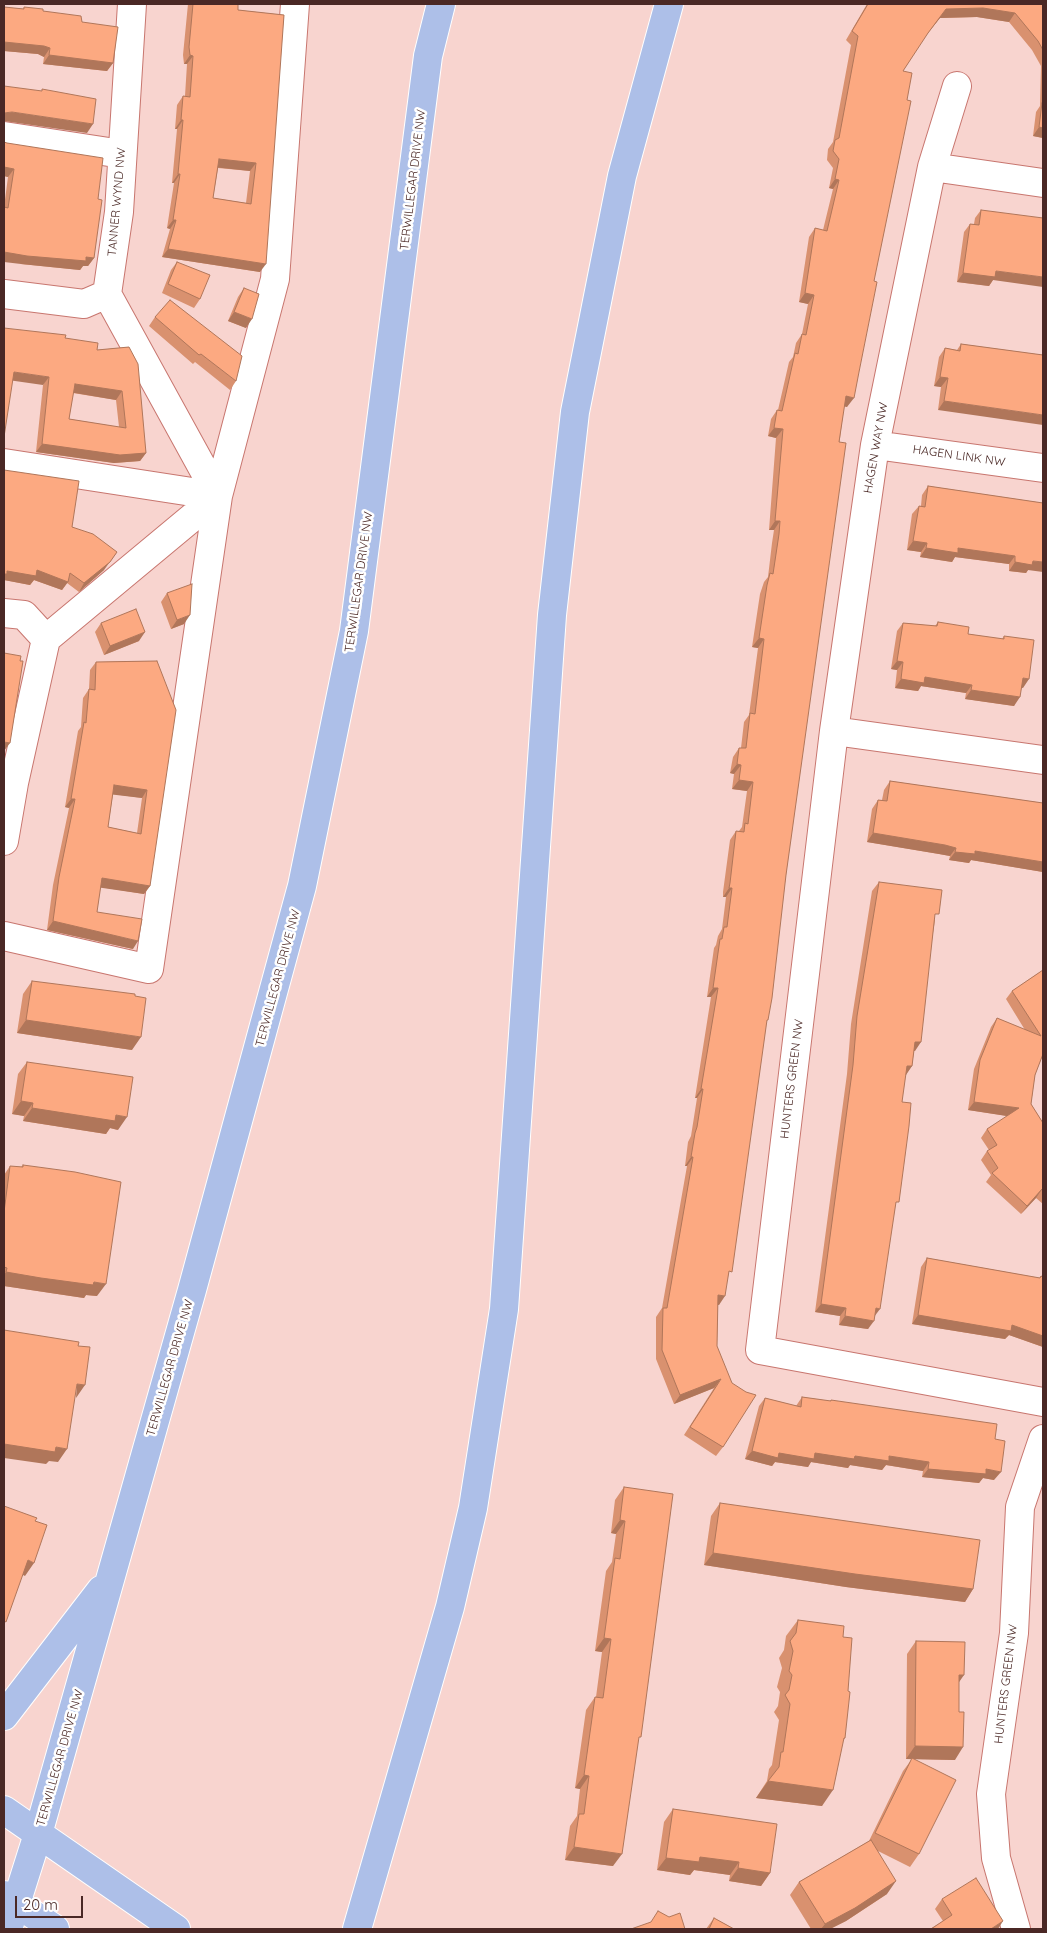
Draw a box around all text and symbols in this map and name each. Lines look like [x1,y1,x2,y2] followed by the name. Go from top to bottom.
[397,109,429,251] street label: TERWILLEGAR DRIVE NW
[105,147,129,257] street label: TANNER WYND NW
[861,401,891,495] street label: HAGEN WAY NW
[912,442,1006,470] street label: HAGEN LINK NW
[342,511,376,653] street label: TERWILLEGAR DRIVE NW
[253,908,303,1048] street label: TERWILLEGAR DRIVE NW
[778,1018,806,1140] street label: HUNTERS GREEN NW
[144,1298,196,1438] street label: TERWILLEGAR DRIVE NW
[992,1623,1020,1745] street label: HUNTERS GREEN NW
[34,1688,86,1828] street label: TERWILLEGAR DRIVE NW
[18,1886,85,1918] scale bar
[23,1895,58,1914] text: 20 m

